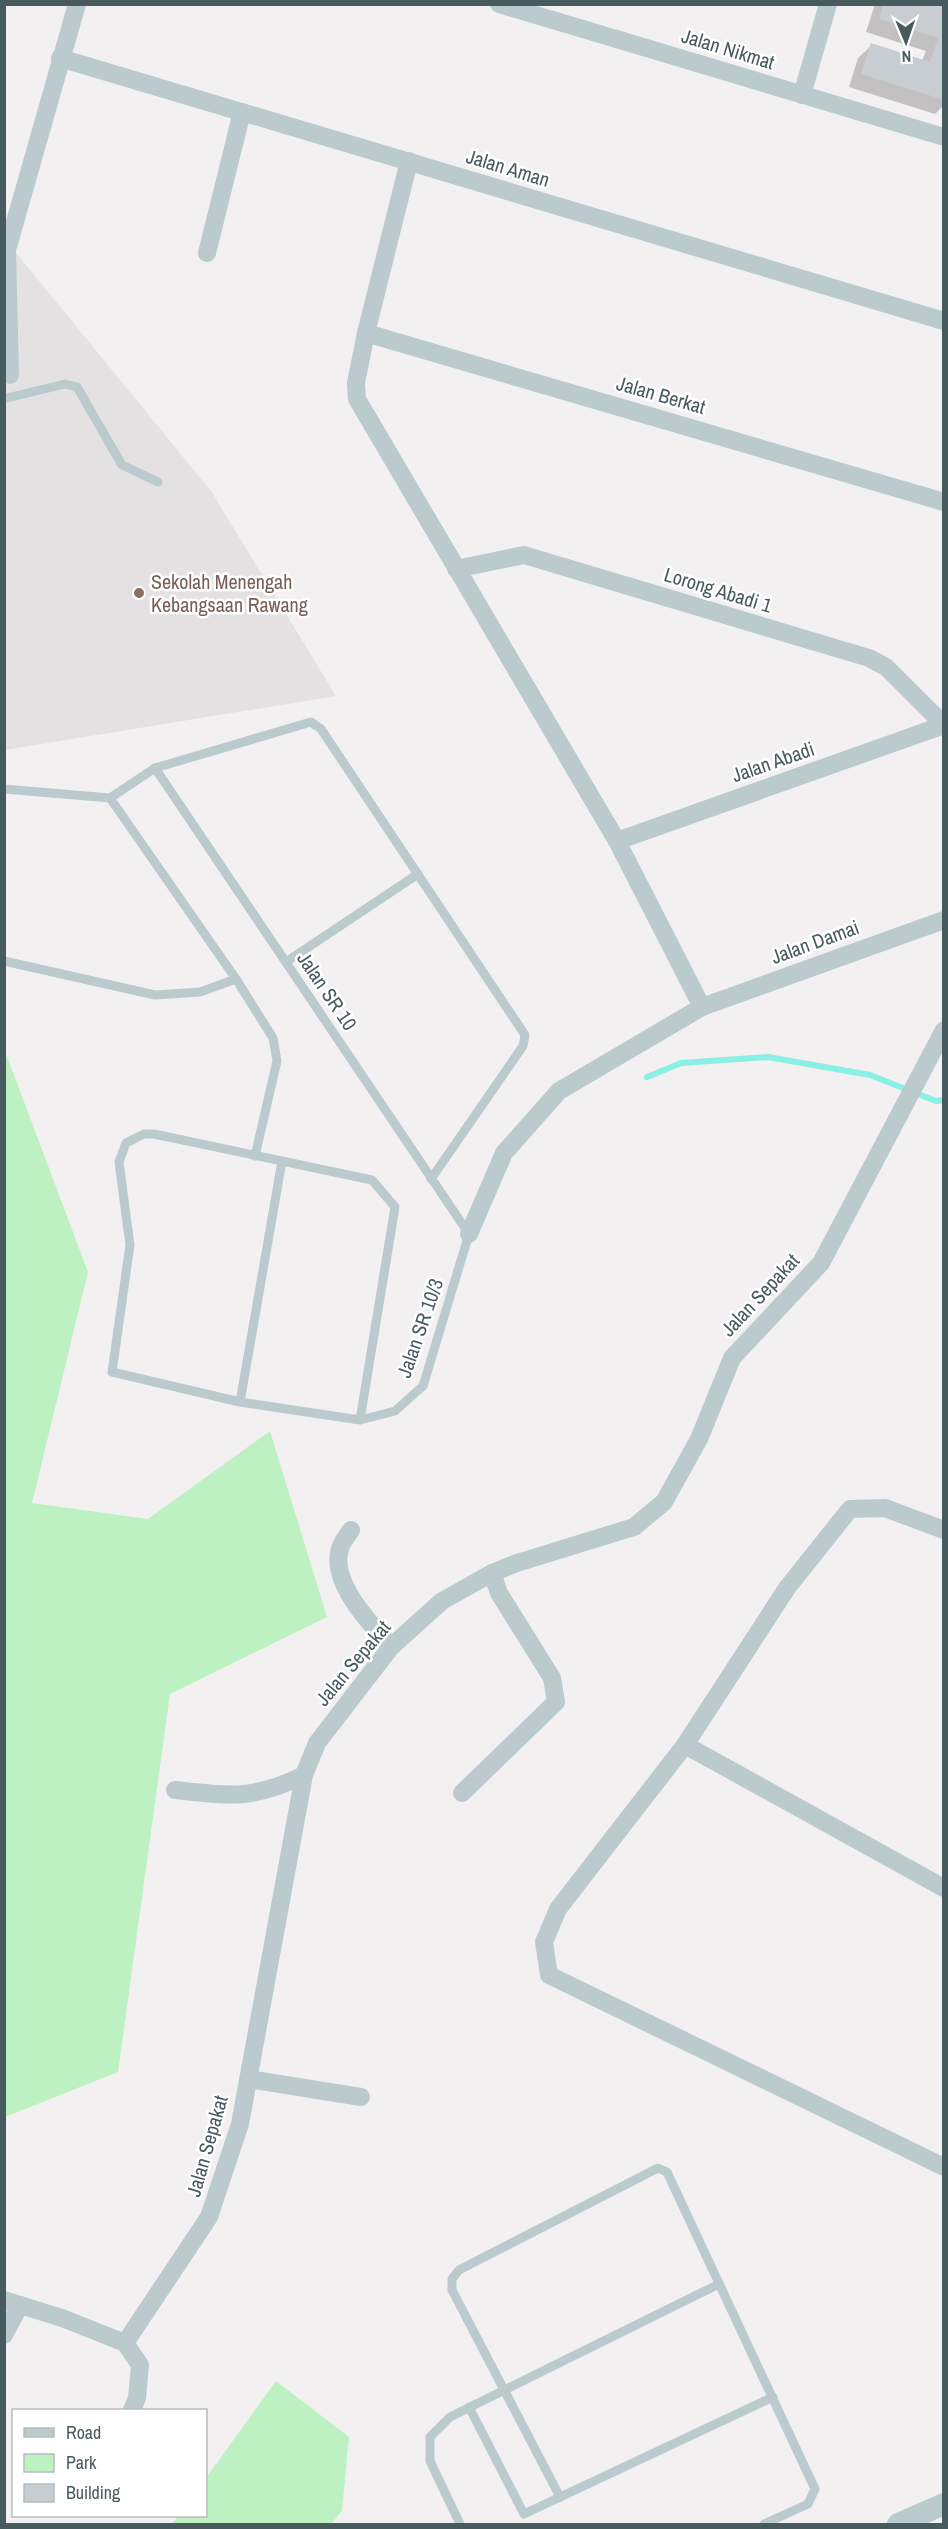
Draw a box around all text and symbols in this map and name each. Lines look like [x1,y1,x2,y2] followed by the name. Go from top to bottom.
[876,12,936,72] north arrow
[678,22,778,76] street label: Jalan Nikmat
[901,46,912,68] text: N
[463,142,553,193] street label: Jalan Aman
[614,369,709,420] street label: Jalan Berkat
[661,560,775,619] street label: Lorong Abadi 1
[151,568,308,618] place label: Sekolah Menengah Kebangsaan Rawang
[132,586,146,600] marker: Sekolah Menengah Kebangsaan Rawang
[728,735,818,788] street label: Jalan Abadi
[767,913,863,970] street label: Jalan Damai
[291,946,364,1035] street label: Jalan SR 10
[714,1247,805,1342] street label: Jalan Sepakat
[390,1275,449,1381] street label: Jalan SR 10/3
[309,1614,397,1711] street label: Jalan Sepakat
[179,2092,234,2200] street label: Jalan Sepakat
[12,2409,207,2517] legend
[66,2420,101,2445] text: Road
[66,2450,97,2475] text: Park
[66,2480,121,2505] text: Building

